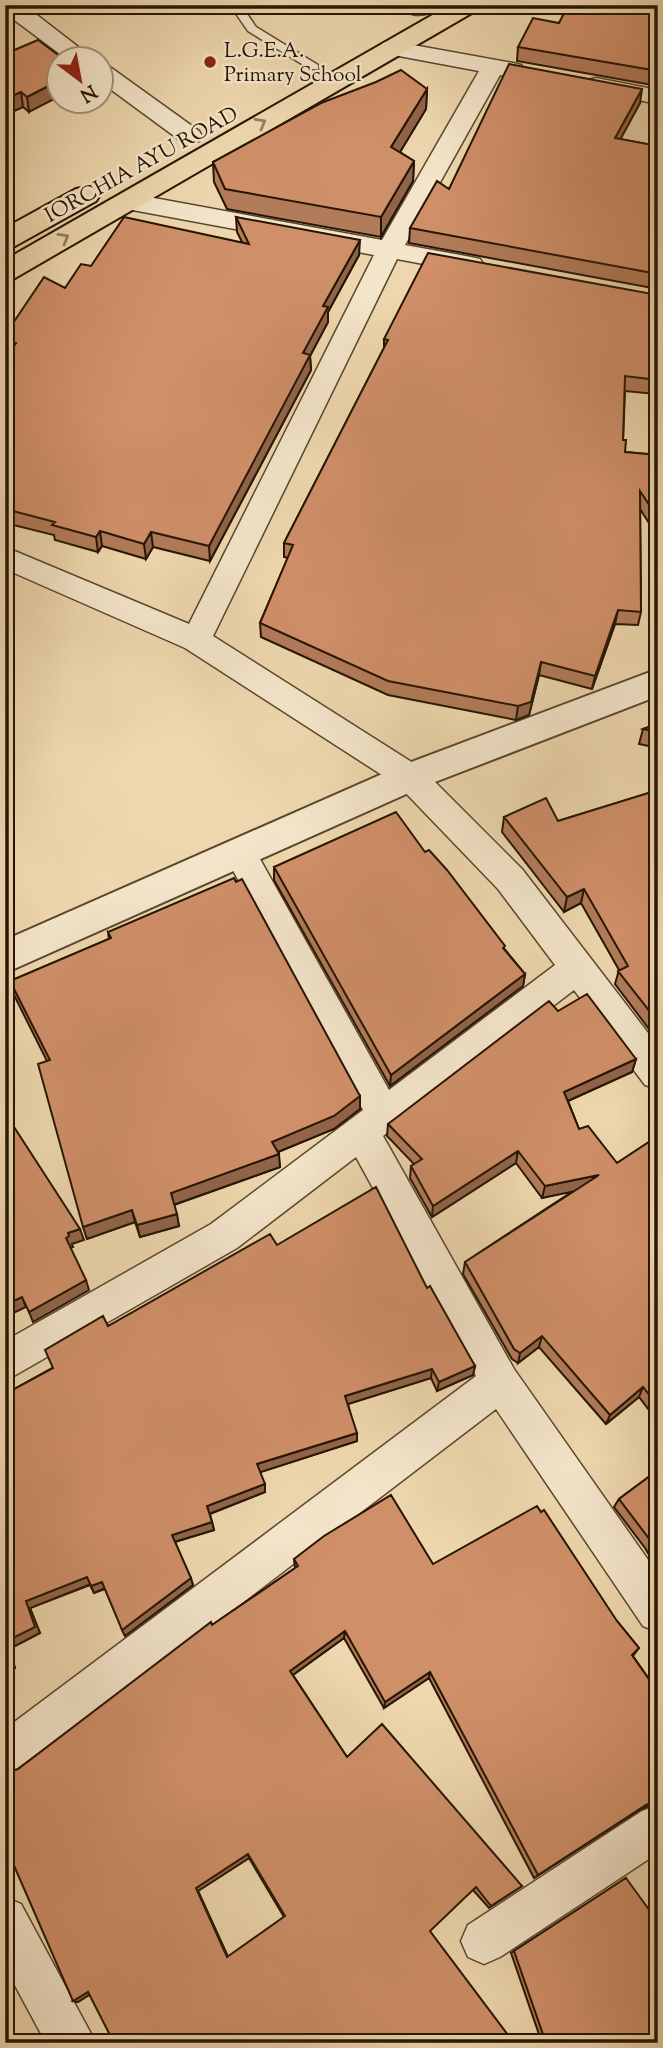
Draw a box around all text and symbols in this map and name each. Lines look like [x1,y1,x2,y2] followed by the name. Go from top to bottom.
[224,37,362,91] place label: L.G.E.A. Primary School
[46,46,116,116] north arrow
[202,54,218,70] marker: L.G.E.A. Primary School
[74,77,101,108] text: N
[40,100,244,231] street label: IORCHIA AYU ROAD
[254,119,267,132] one-way arrow
[57,233,70,246] one-way arrow

